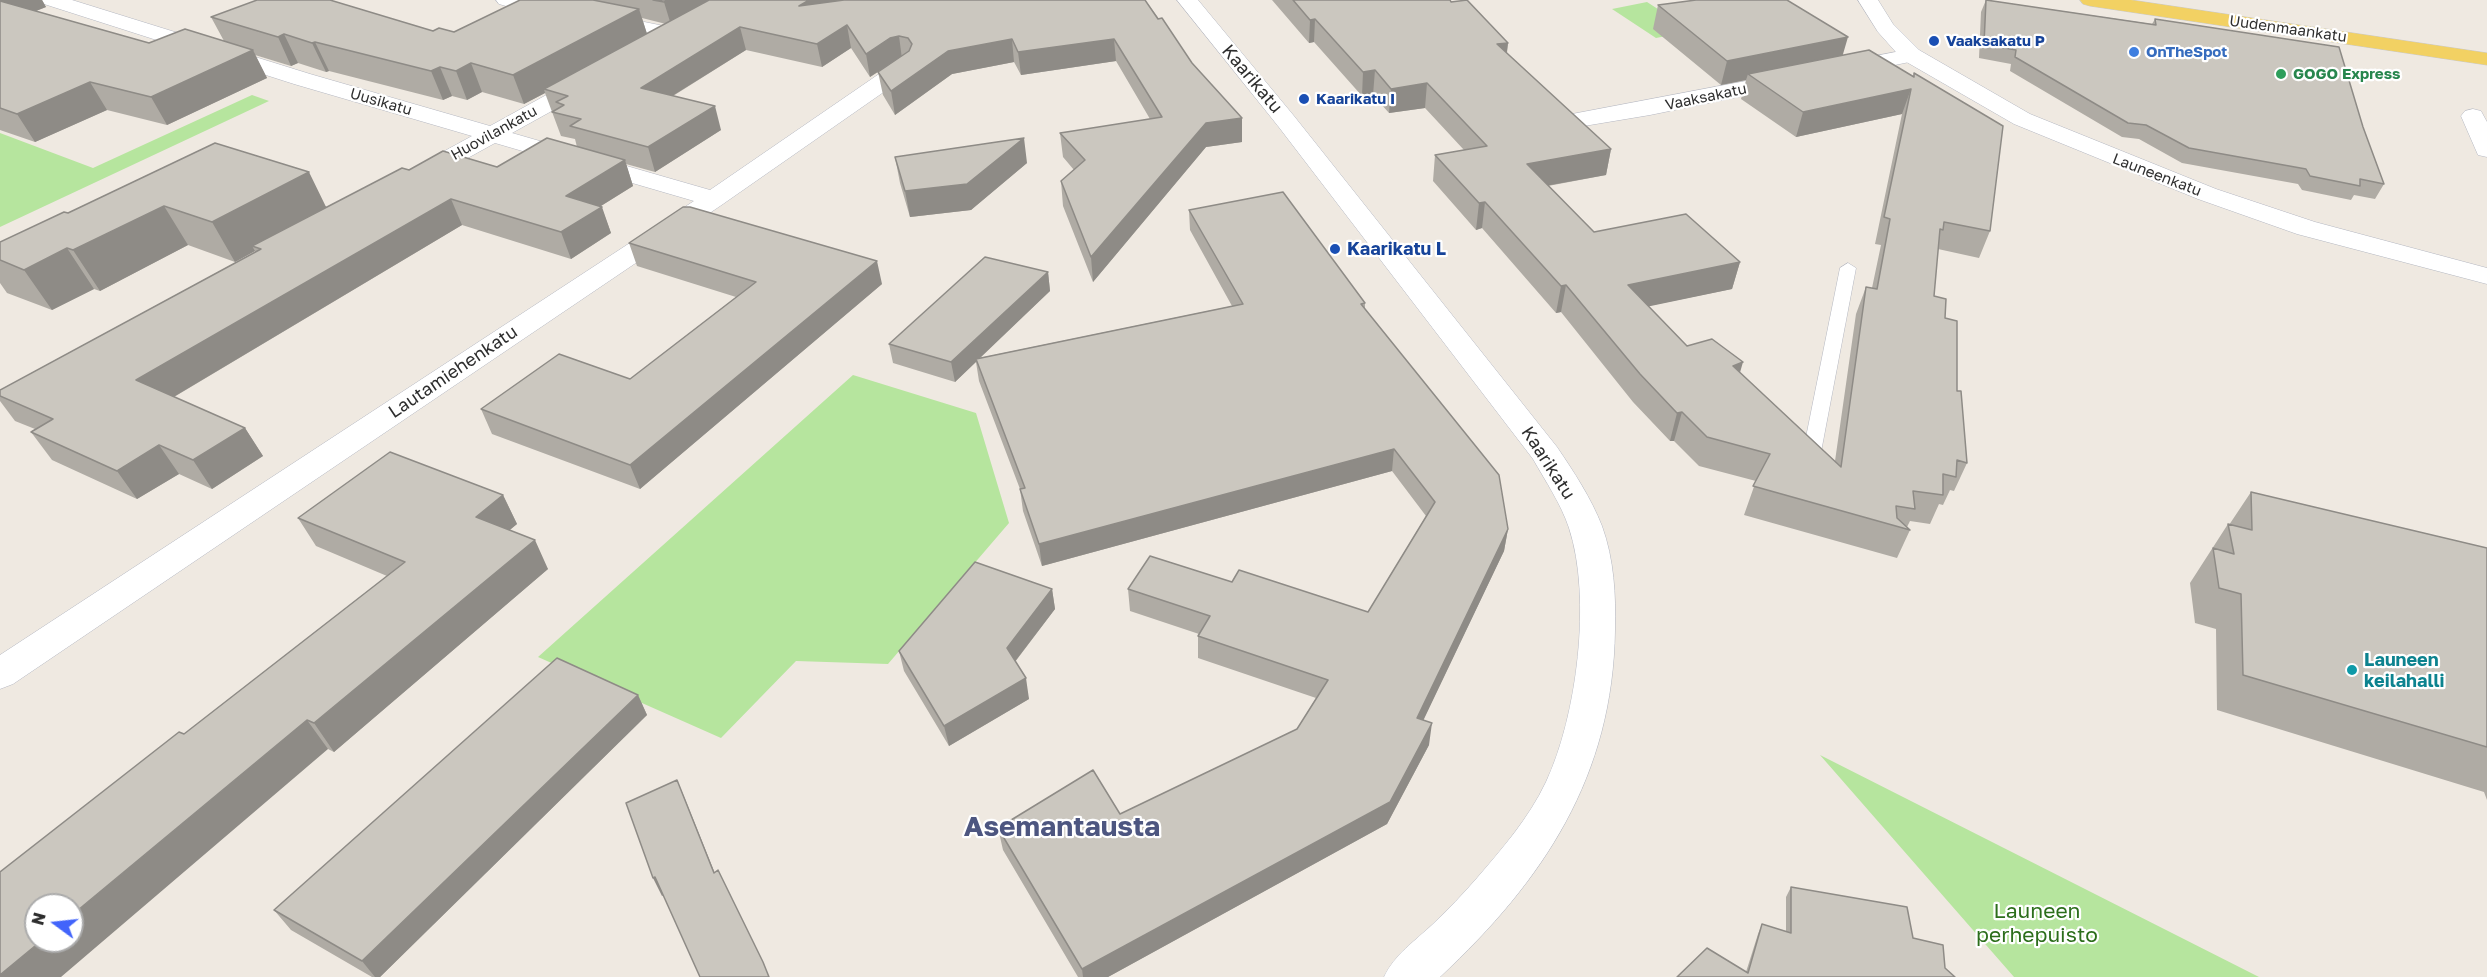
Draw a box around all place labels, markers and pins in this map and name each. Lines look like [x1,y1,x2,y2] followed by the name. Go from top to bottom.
[1946,32,2045,50] place label: Vaaksakatu P
[1927,34,1941,48] marker: Vaaksakatu P
[2146,43,2227,61] place label: OnTheSpot
[2127,45,2141,59] marker: OnTheSpot
[2293,65,2400,83] place label: GOGO Express
[2274,67,2288,81] marker: GOGO Express
[1316,90,1395,108] place label: Kaarikatu I
[1297,92,1311,106] marker: Kaarikatu I
[1347,238,1446,260] place label: Kaarikatu L
[1328,242,1342,256] marker: Kaarikatu L
[2364,649,2444,692] place label: Launeen keilahalli
[2345,663,2359,677] marker: Launeen keilahalli

